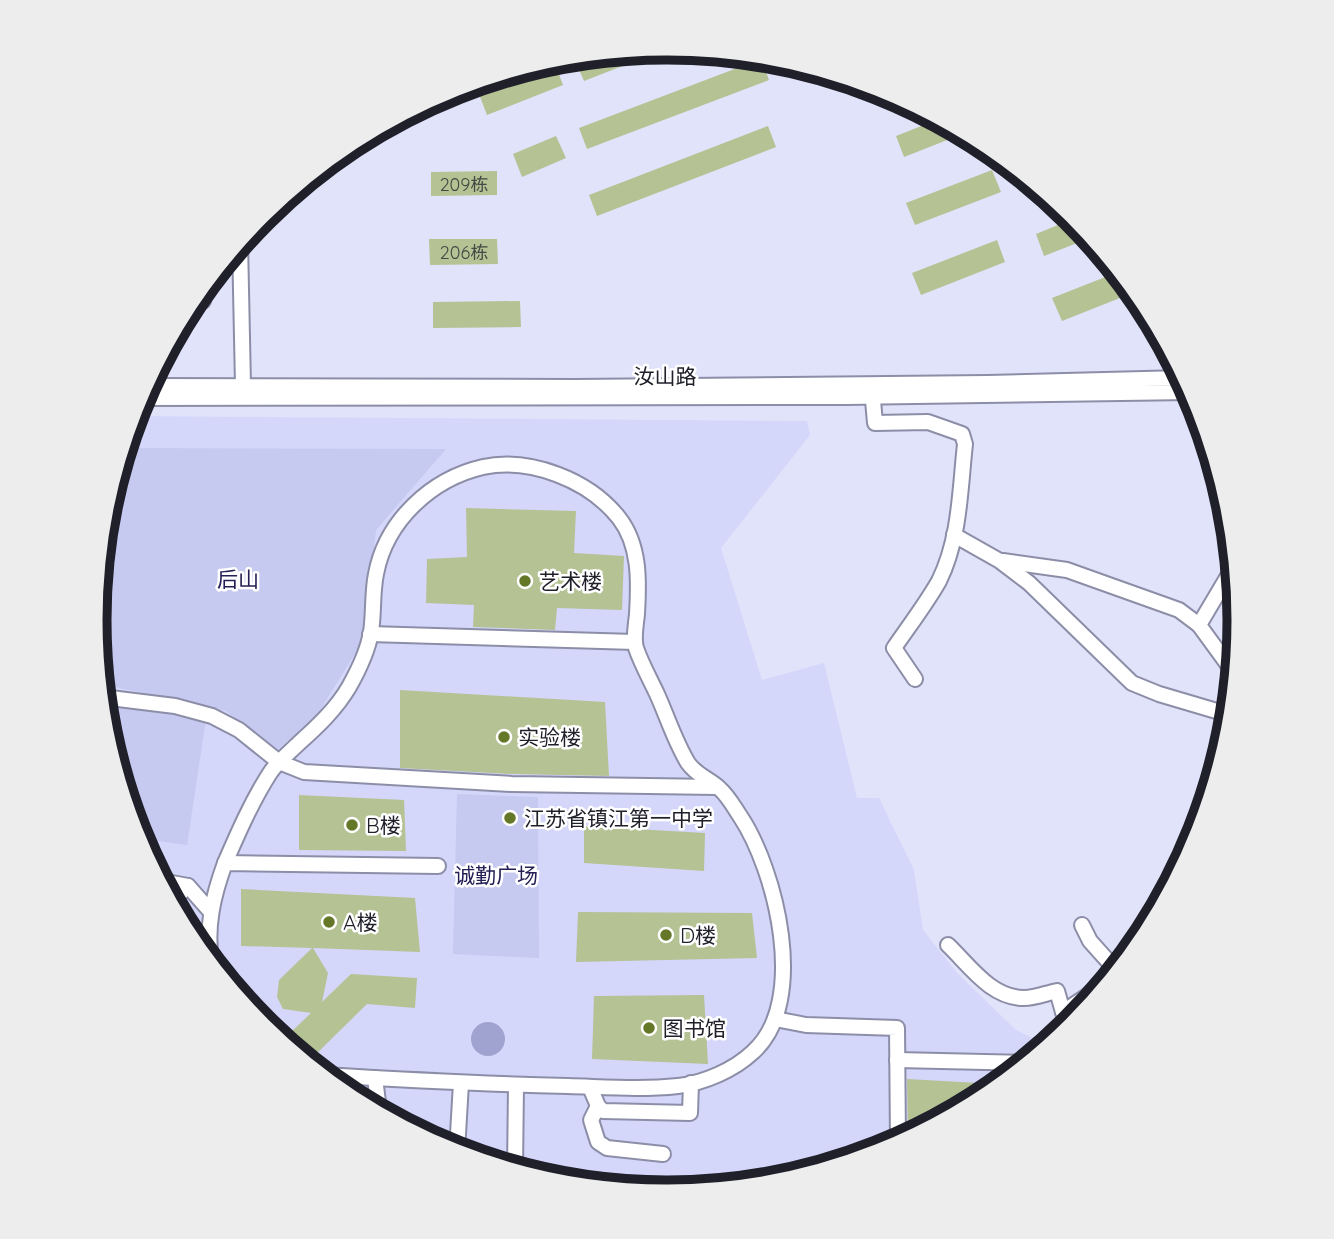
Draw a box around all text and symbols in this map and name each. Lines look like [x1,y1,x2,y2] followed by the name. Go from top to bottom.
[440,173,488,196] house number: 209栋
[440,241,488,264] house number: 206栋
[634,363,697,389] street label: 汝山路
[217,566,259,592] park label: 后山
[539,568,602,594] place label: 艺术楼
[517,573,533,589] marker: 艺术楼
[518,724,581,750] place label: 实验楼
[496,729,512,745] marker: 实验楼
[524,805,713,831] place label: 江苏省镇江第一中学
[502,810,518,826] marker: 江苏省镇江第一中学
[366,812,401,838] place label: B楼
[344,817,360,833] marker: B楼
[454,862,538,888] park label: 诚勤广场
[343,909,378,935] place label: A楼
[321,914,337,930] marker: A楼
[680,922,716,948] place label: D楼
[658,927,674,943] marker: D楼
[663,1015,726,1041] place label: 图书馆
[641,1020,657,1036] marker: 图书馆

